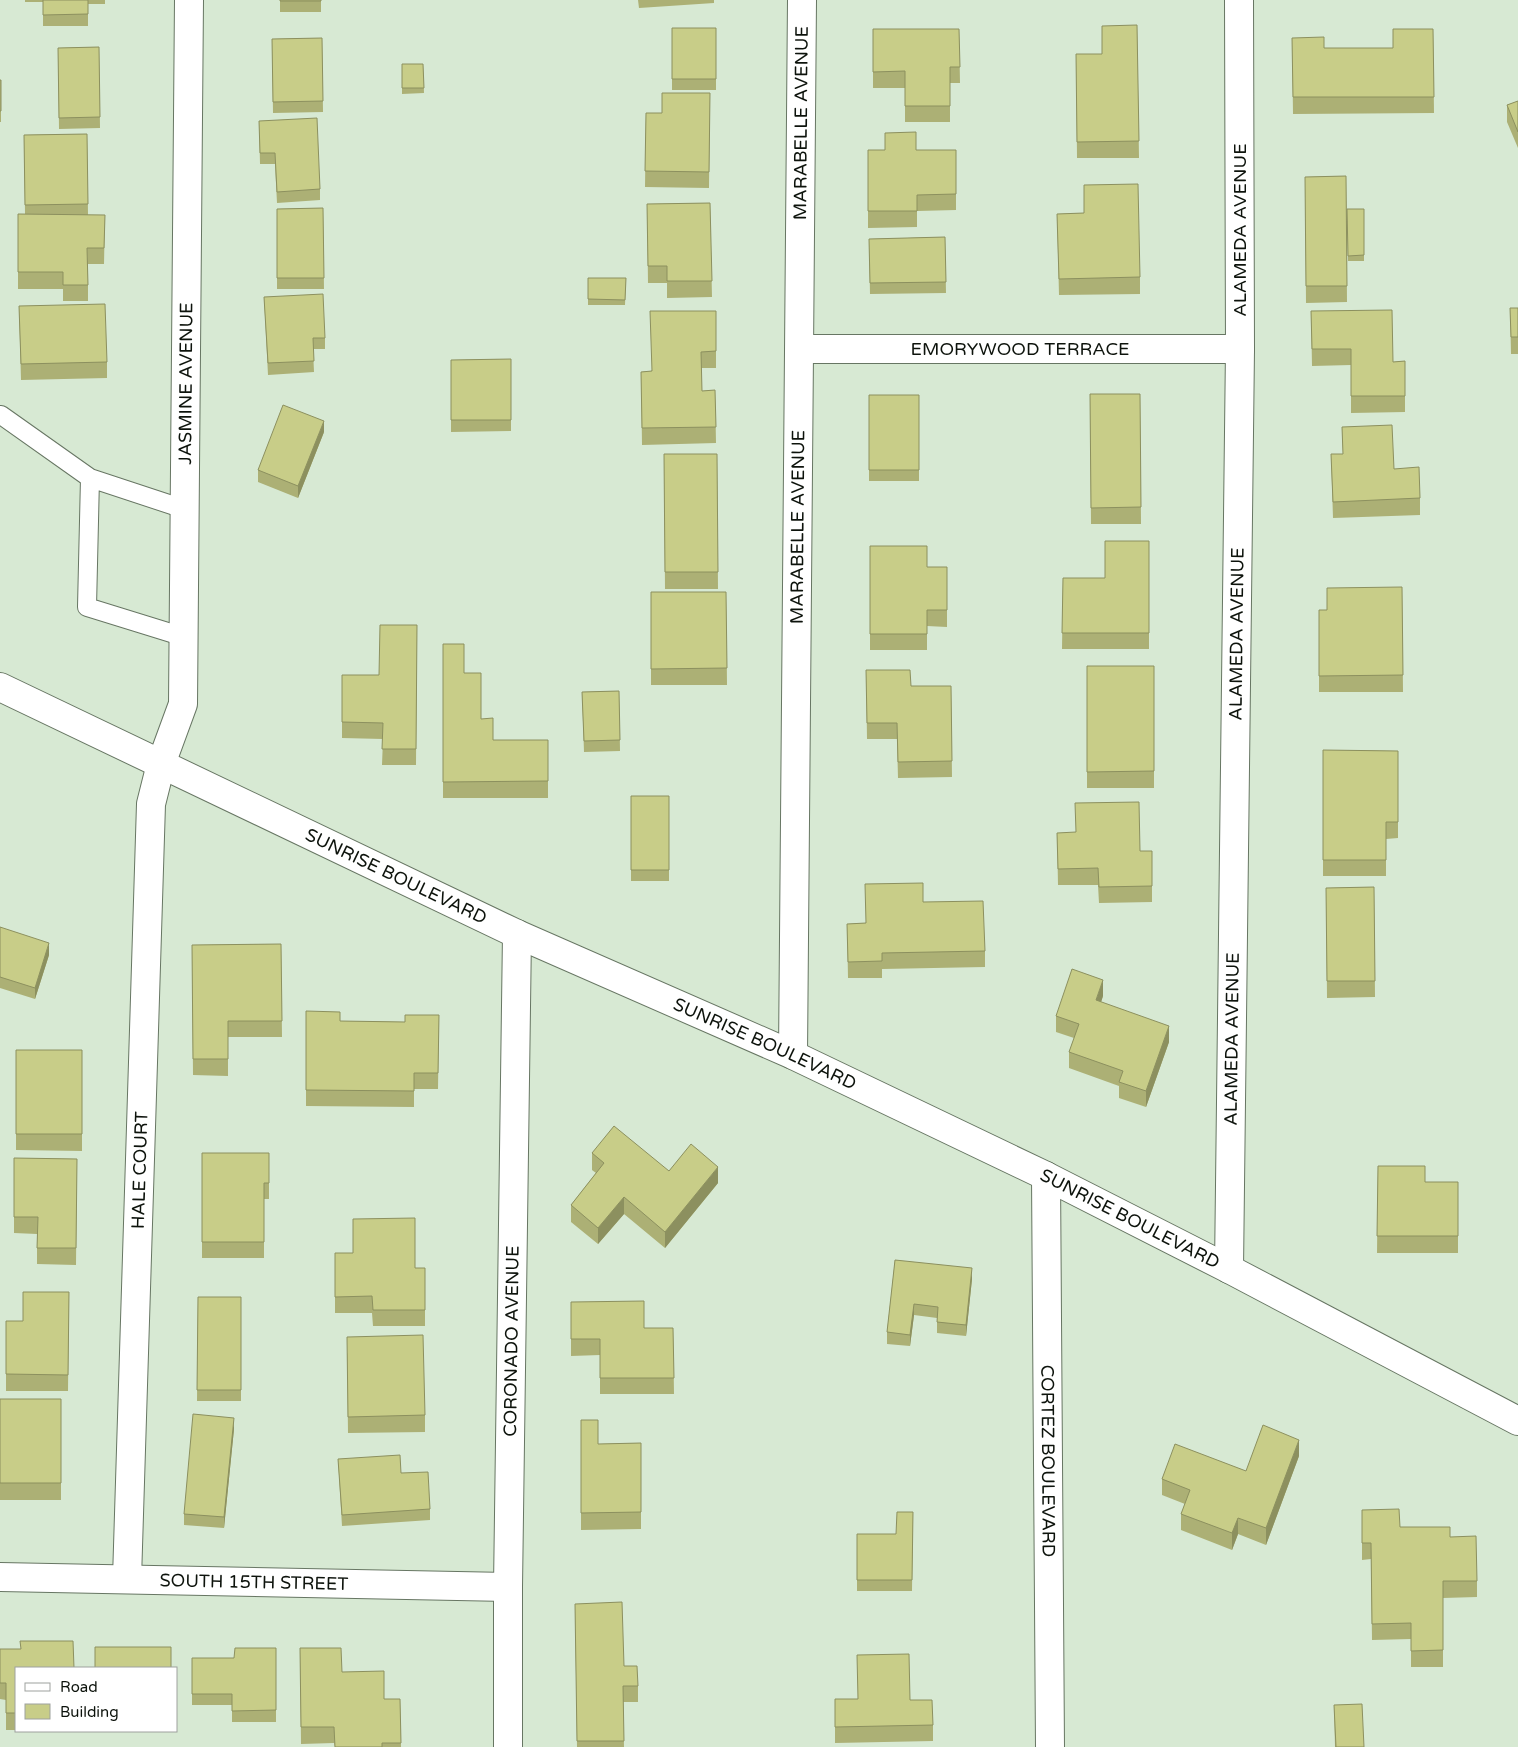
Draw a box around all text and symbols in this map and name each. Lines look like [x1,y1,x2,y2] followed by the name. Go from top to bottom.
[789,26,813,220] street label: MARABELLE AVENUE
[1229,143,1251,317] street label: ALAMEDA AVENUE
[174,302,197,465] street label: JASMINE AVENUE
[911,338,1129,360] street label: EMORYWOOD TERRACE
[786,430,809,624] street label: MARABELLE AVENUE
[1225,547,1249,721] street label: ALAMEDA AVENUE
[302,824,490,929] street label: SUNRISE BOULEVARD
[1220,952,1244,1126] street label: ALAMEDA AVENUE
[670,993,860,1095] street label: SUNRISE BOULEVARD
[127,1111,152,1229] street label: HALE COURT
[1036,1164,1223,1273] street label: SUNRISE BOULEVARD
[499,1245,524,1437] street label: CORONADO AVENUE
[1036,1365,1060,1557] street label: CORTEZ BOULEVARD
[159,1569,349,1595] street label: SOUTH 15TH STREET
[15,1667,178,1732] legend
[60,1678,98,1696] text: Road
[60,1703,119,1721] text: Building

